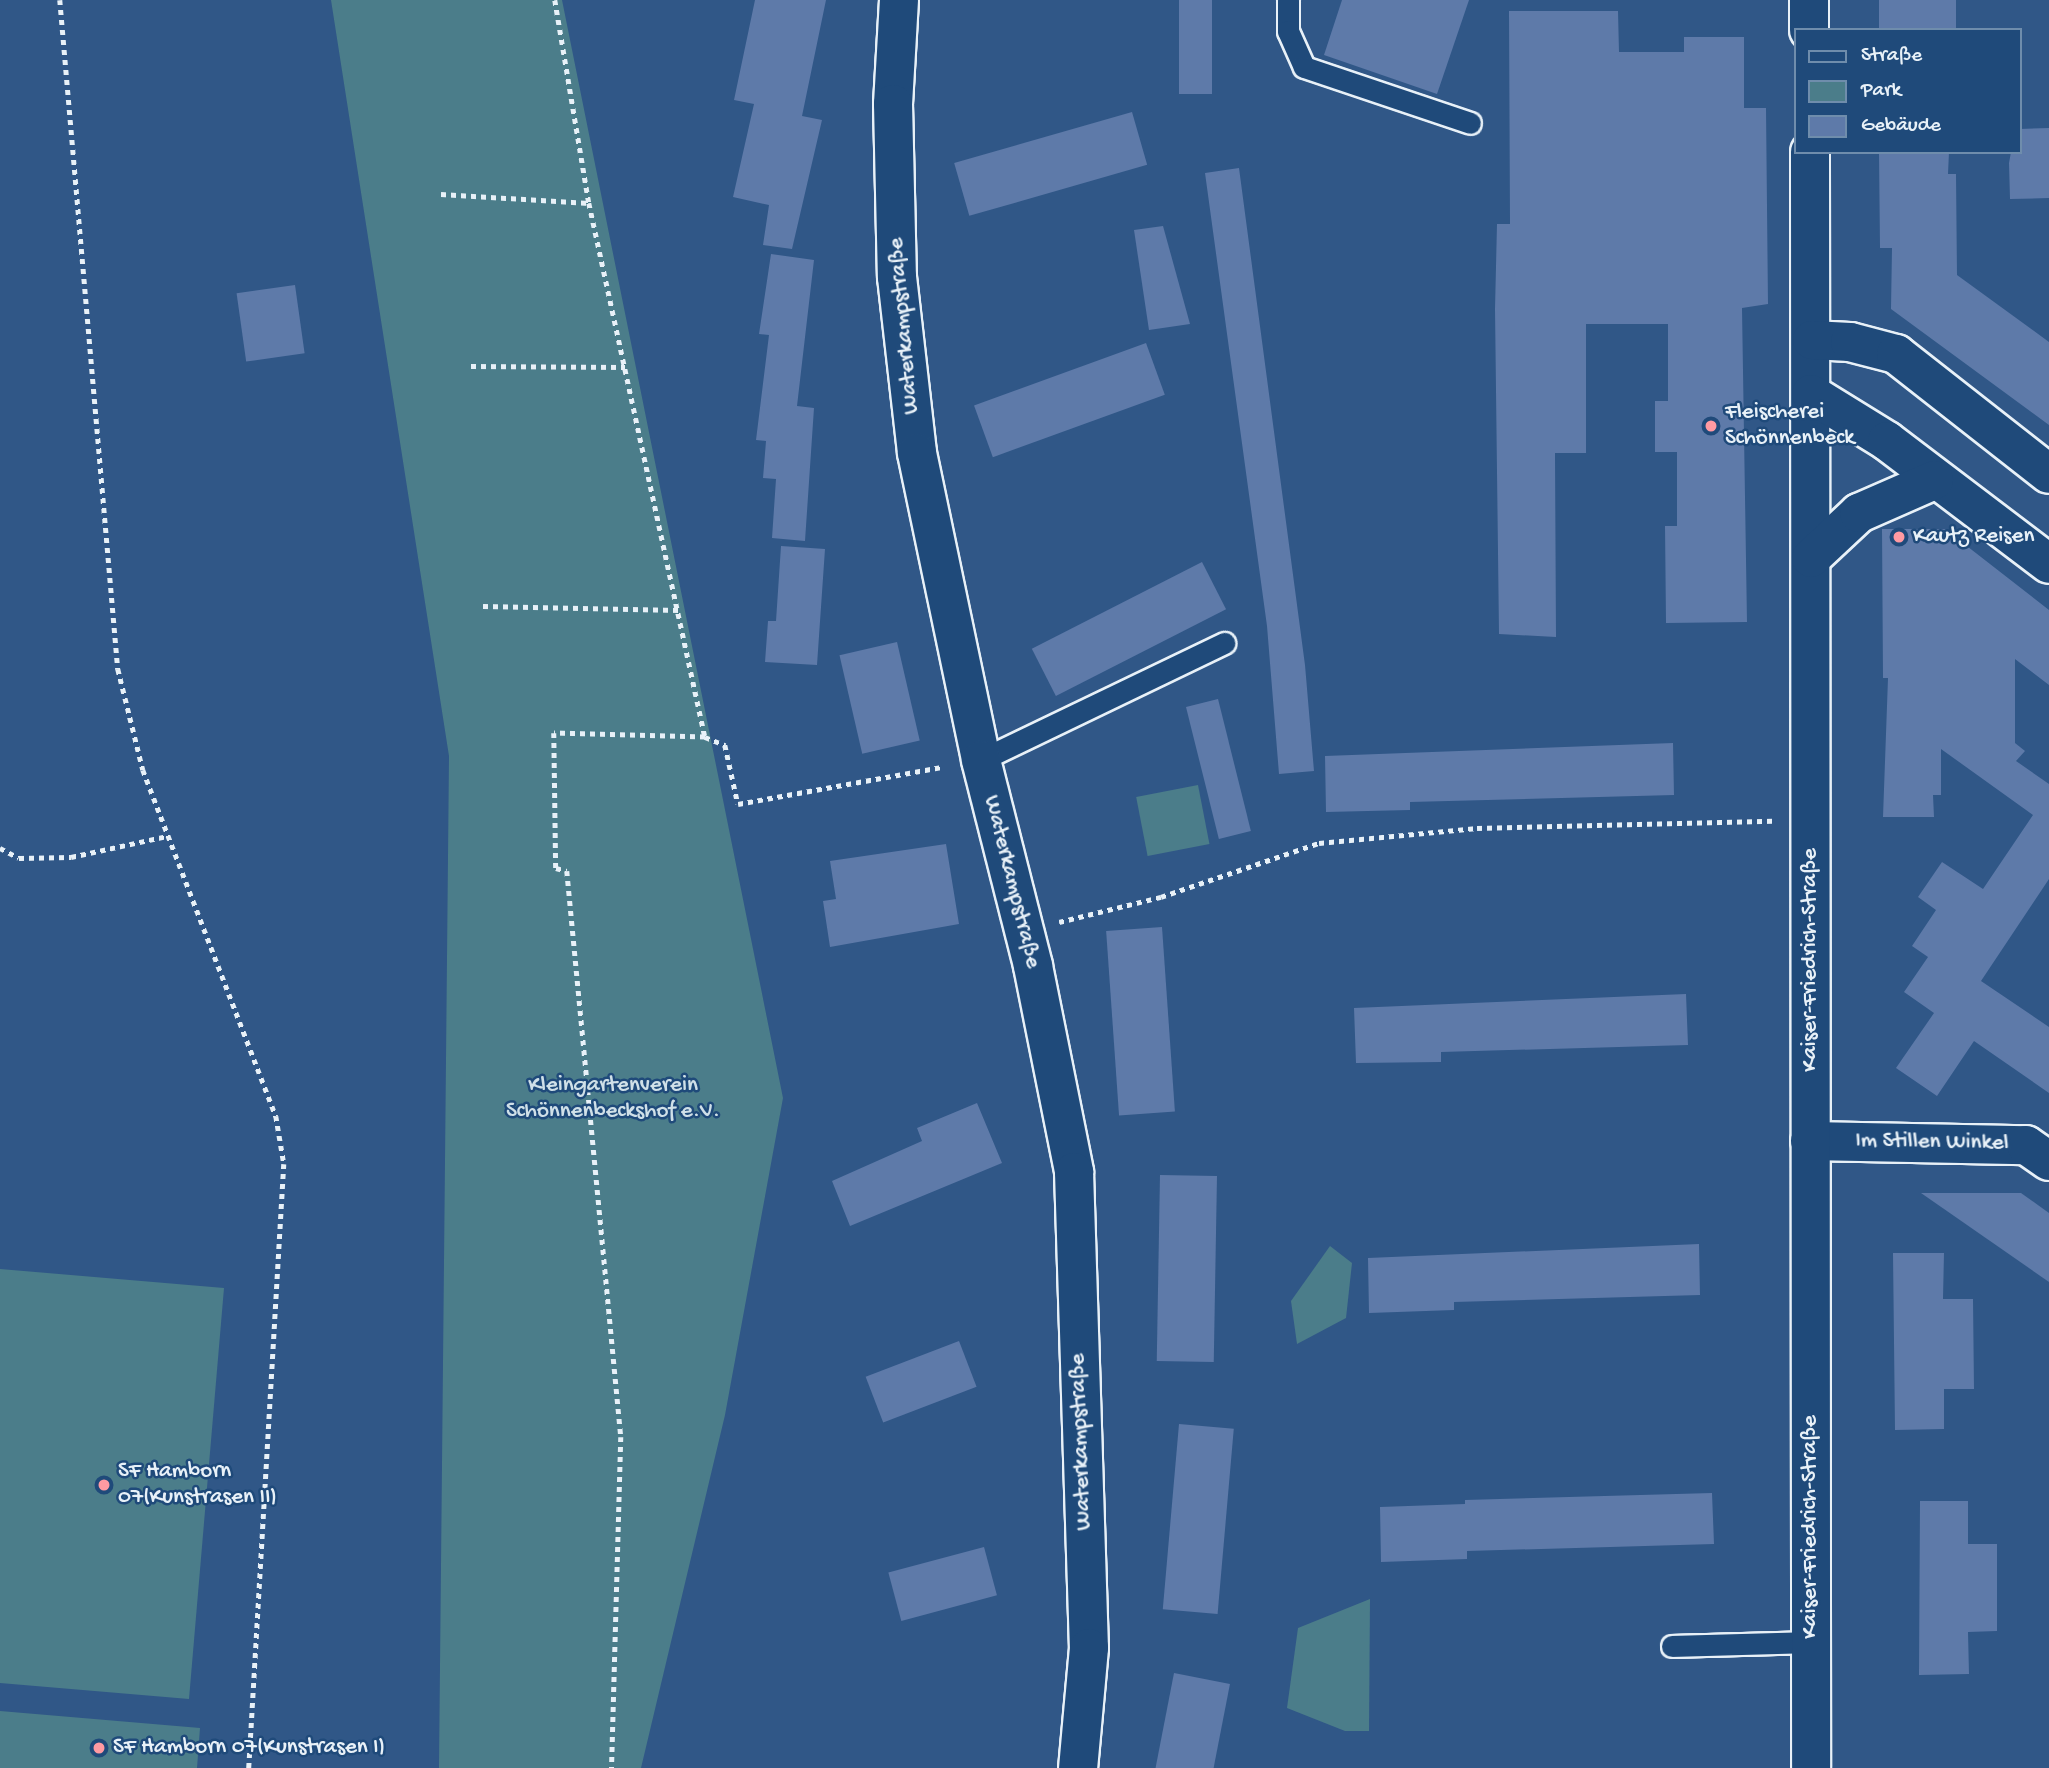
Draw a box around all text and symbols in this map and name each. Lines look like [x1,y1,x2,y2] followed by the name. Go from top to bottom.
[1794,28,2021,154] legend
[1861,44,1922,69] text: Straße
[1861,79,1901,104] text: Park
[1861,114,1941,139] text: Gebäude
[884,237,926,415] street label: Waterkampstraße
[1725,399,1855,453] place label: Fleischerei Schönnenbeck
[1703,418,1719,434] marker: Fleischerei Schönnenbeck
[1913,523,2034,551] place label: Kautz Reisen
[1891,529,1907,545] marker: Kautz Reisen
[976,793,1046,971] street label: Waterkampstraße
[1797,848,1825,1072] street label: Kaiser-Friedrich-Straße
[506,1072,720,1126] park label: Kleingartenverein Schönnenbeckshof e.V.
[1855,1128,2009,1158] street label: Im Stillen Winkel
[1065,1353,1099,1531] street label: Waterkampstraße
[1797,1415,1825,1639] street label: Kaiser-Friedrich-Straße
[118,1458,277,1512] place label: SF Hamborn 07(Kunstrasen II)
[96,1477,112,1493] marker: SF Hamborn 07(Kunstrasen II)
[113,1734,385,1762] place label: SF Hamborn 07(Kunstrasen I)
[91,1740,107,1756] marker: SF Hamborn 07(Kunstrasen I)

